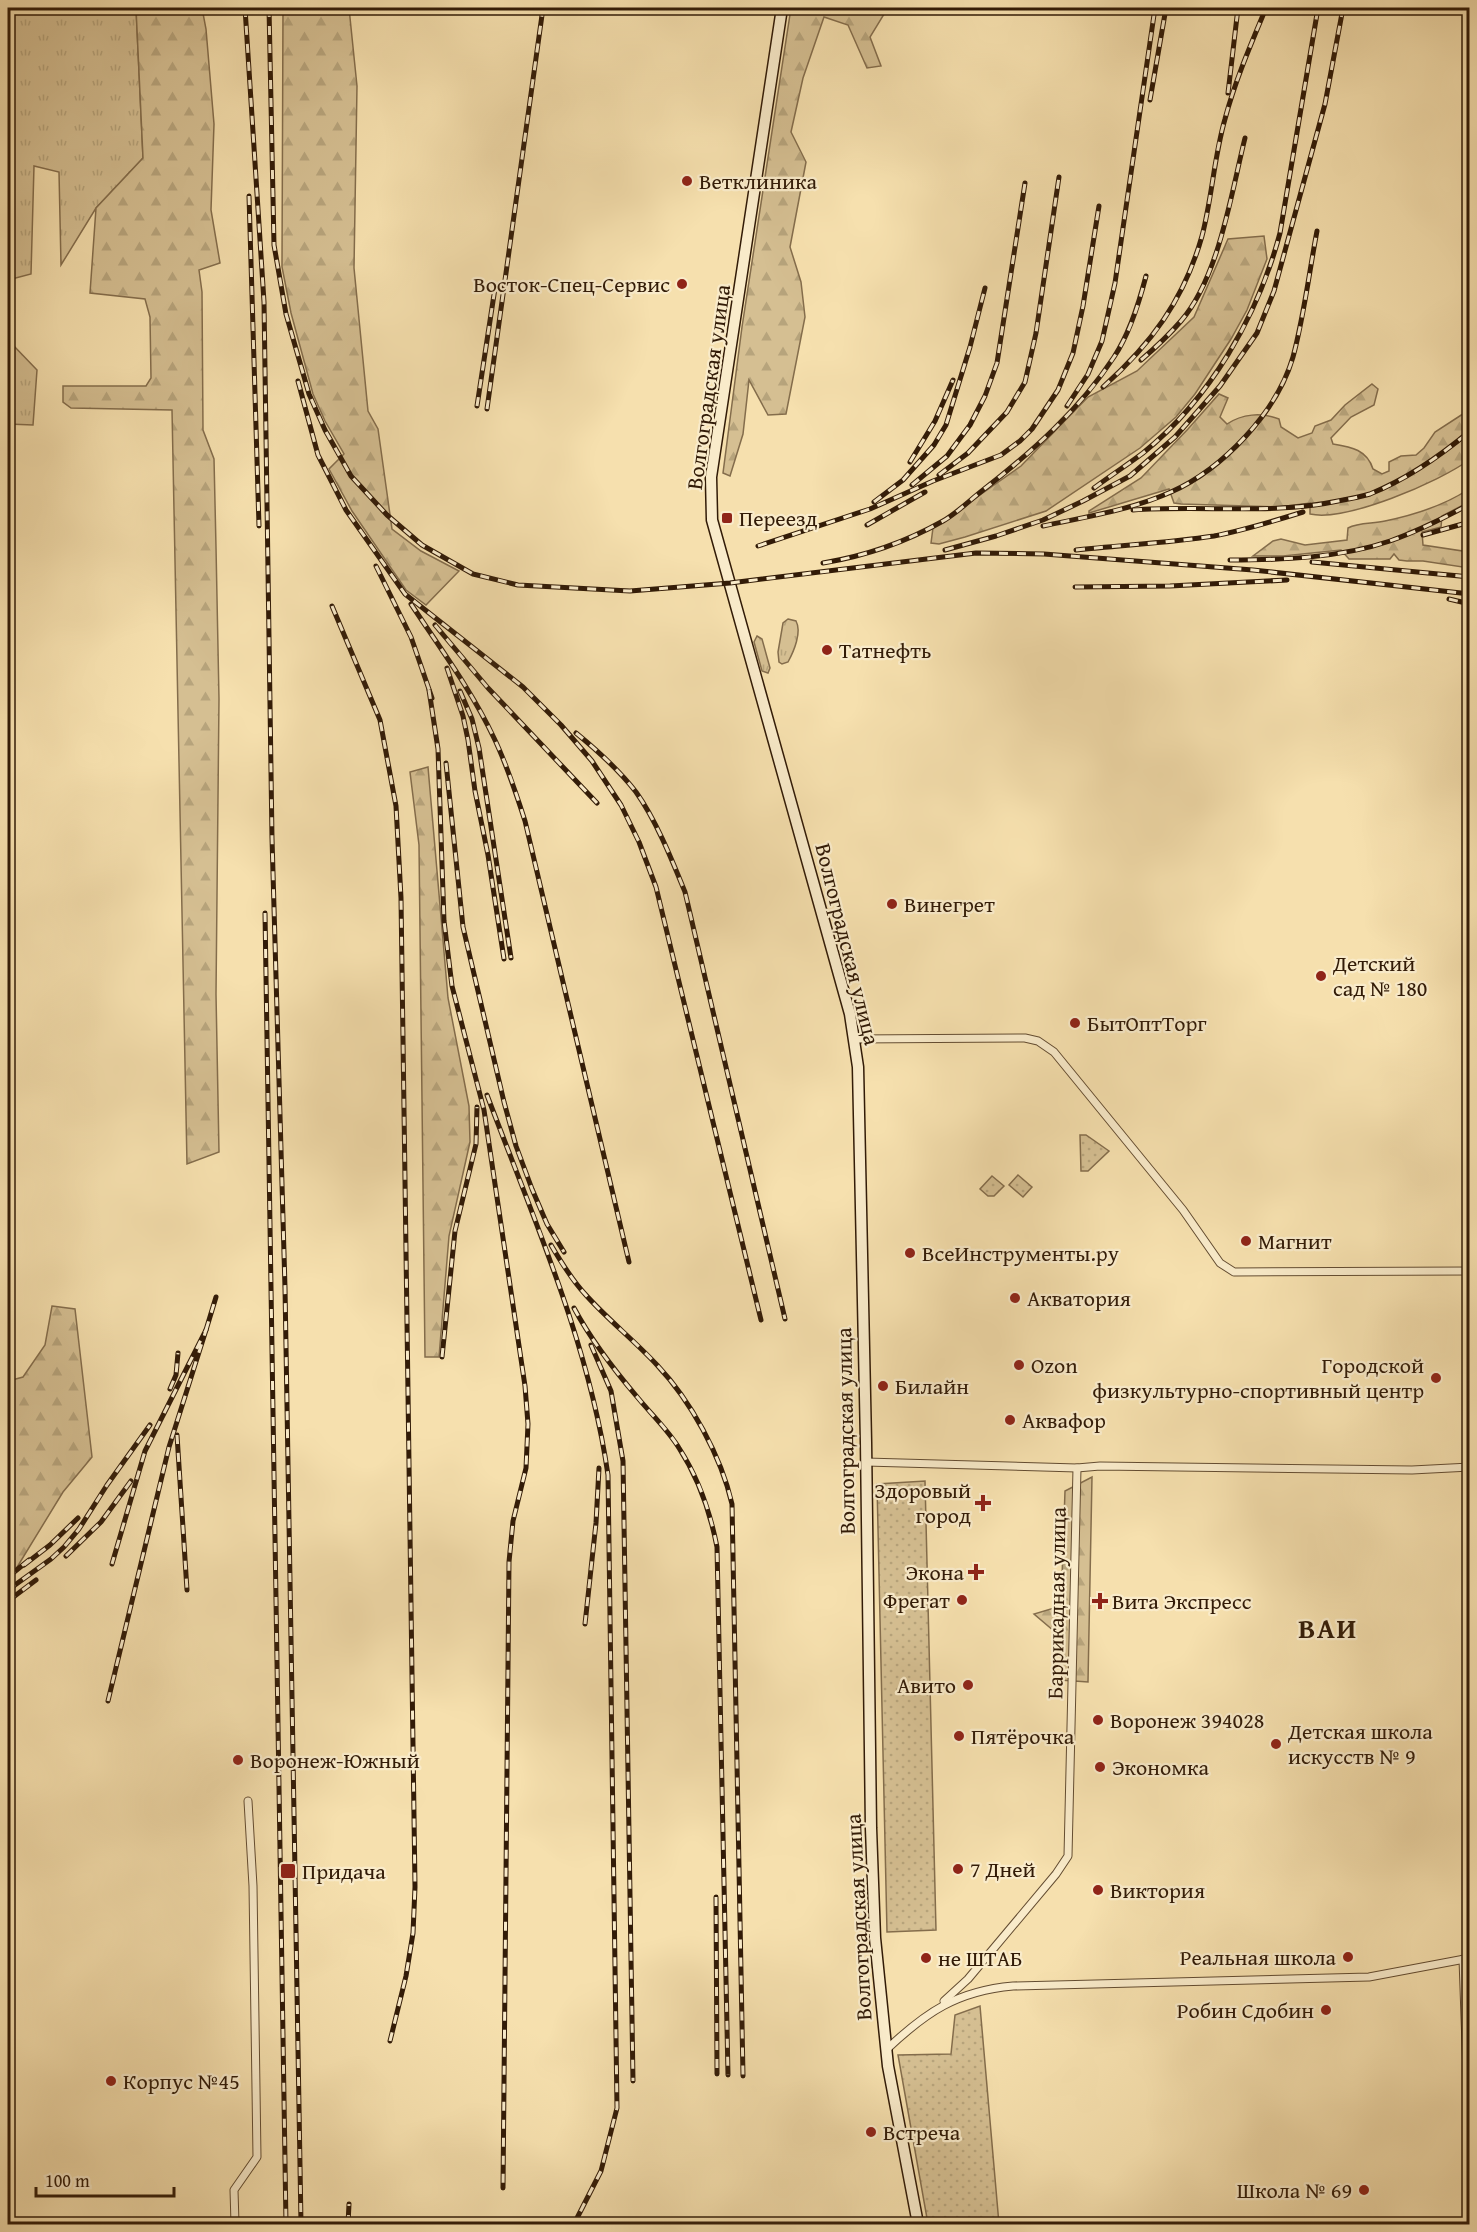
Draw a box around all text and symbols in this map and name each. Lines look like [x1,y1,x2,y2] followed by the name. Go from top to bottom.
[699,165,817,197] place label: Ветклиника
[680,174,694,188] marker: Ветклиника
[473,268,670,300] place label: Восток-Спец-Сервис
[675,277,689,291] marker: Восток-Спец-Сервис
[678,282,738,492] street label: Волгоградская улица
[739,502,818,534] place label: Переезд
[720,511,734,525] marker: Переезд
[839,634,931,666] place label: Татнефть
[820,643,834,657] marker: Татнефть
[807,840,889,1049] street label: Волгоградская улица
[904,888,995,920] place label: Винегрет
[885,897,899,911] marker: Винегрет
[1332,947,1427,1004] place label: Детский сад № 180
[1314,969,1328,983] marker: Детский сад № 180
[1087,1007,1207,1039] place label: БытОптТорг
[1068,1016,1082,1030] marker: БытОптТорг
[1258,1225,1332,1257] place label: Магнит
[1239,1234,1253,1248] marker: Магнит
[922,1237,1119,1269] place label: ВсеИнструменты.ру
[903,1246,917,1260] marker: ВсеИнструменты.ру
[1027,1282,1131,1314] place label: Акватория
[1008,1291,1022,1305] marker: Акватория
[827,1327,863,1535] street label: Волгоградская улица
[1031,1349,1078,1381] place label: Ozon
[1092,1349,1424,1406] place label: Городской физкультурно-спортивный центр
[1012,1358,1026,1372] marker: Ozon
[895,1370,969,1402] place label: Билайн
[1429,1371,1443,1385] marker: Городской физкультурно-спортивный центр
[876,1379,890,1393] marker: Билайн
[1022,1404,1106,1436] place label: Аквафор
[1003,1413,1017,1427] marker: Аквафор
[874,1474,971,1531] place label: Здоровый город
[976,1496,990,1510] marker: Здоровый город
[1038,1506,1074,1699] street label: Баррикадная улица
[905,1556,965,1588] place label: Экона
[969,1565,983,1579] marker: Экона
[883,1584,950,1616] place label: Фрегат
[1112,1585,1252,1617] place label: Вита Экспресс
[955,1593,969,1607] marker: Фрегат
[1093,1594,1107,1608] marker: Вита Экспресс
[1298,1607,1358,1648] district label: ВАИ
[897,1669,956,1701] place label: Авито
[961,1678,975,1692] marker: Авито
[1110,1704,1264,1736] place label: Воронеж 394028
[1091,1713,1105,1727] marker: Воронеж 394028
[1287,1715,1433,1772] place label: Детская школа искусств № 9
[971,1720,1075,1752] place label: Пятёрочка
[952,1729,966,1743] marker: Пятёрочка
[1269,1737,1283,1751] marker: Детская школа искусств № 9
[250,1744,420,1776] place label: Воронеж-Южный
[1112,1751,1210,1783] place label: Экономка
[231,1753,245,1767] marker: Воронеж-Южный
[1093,1760,1107,1774] marker: Экономка
[837,1812,879,2021] street label: Волгоградская улица
[970,1853,1036,1885] place label: 7 Дней
[302,1855,386,1887] place label: Придача
[279,1862,297,1880] marker: Придача
[951,1862,965,1876] marker: 7 Дней
[1110,1874,1205,1906] place label: Виктория
[1091,1883,1105,1897] marker: Виктория
[1180,1941,1337,1973] place label: Реальная школа
[938,1942,1022,1974] place label: не ШТАБ
[1341,1950,1355,1964] marker: Реальная школа
[919,1951,933,1965] marker: не ШТАБ
[1177,1994,1314,2026] place label: Робин Сдобин
[1319,2003,1333,2017] marker: Робин Сдобин
[123,2065,240,2097] place label: Корпус №45
[104,2074,118,2088] marker: Корпус №45
[883,2116,961,2148] place label: Встреча
[864,2125,878,2139] marker: Встреча
[36,2160,174,2198] scale bar
[45,2167,90,2194] text: 100 m
[1237,2174,1352,2206] place label: Школа № 69
[1357,2183,1371,2197] marker: Школа № 69

